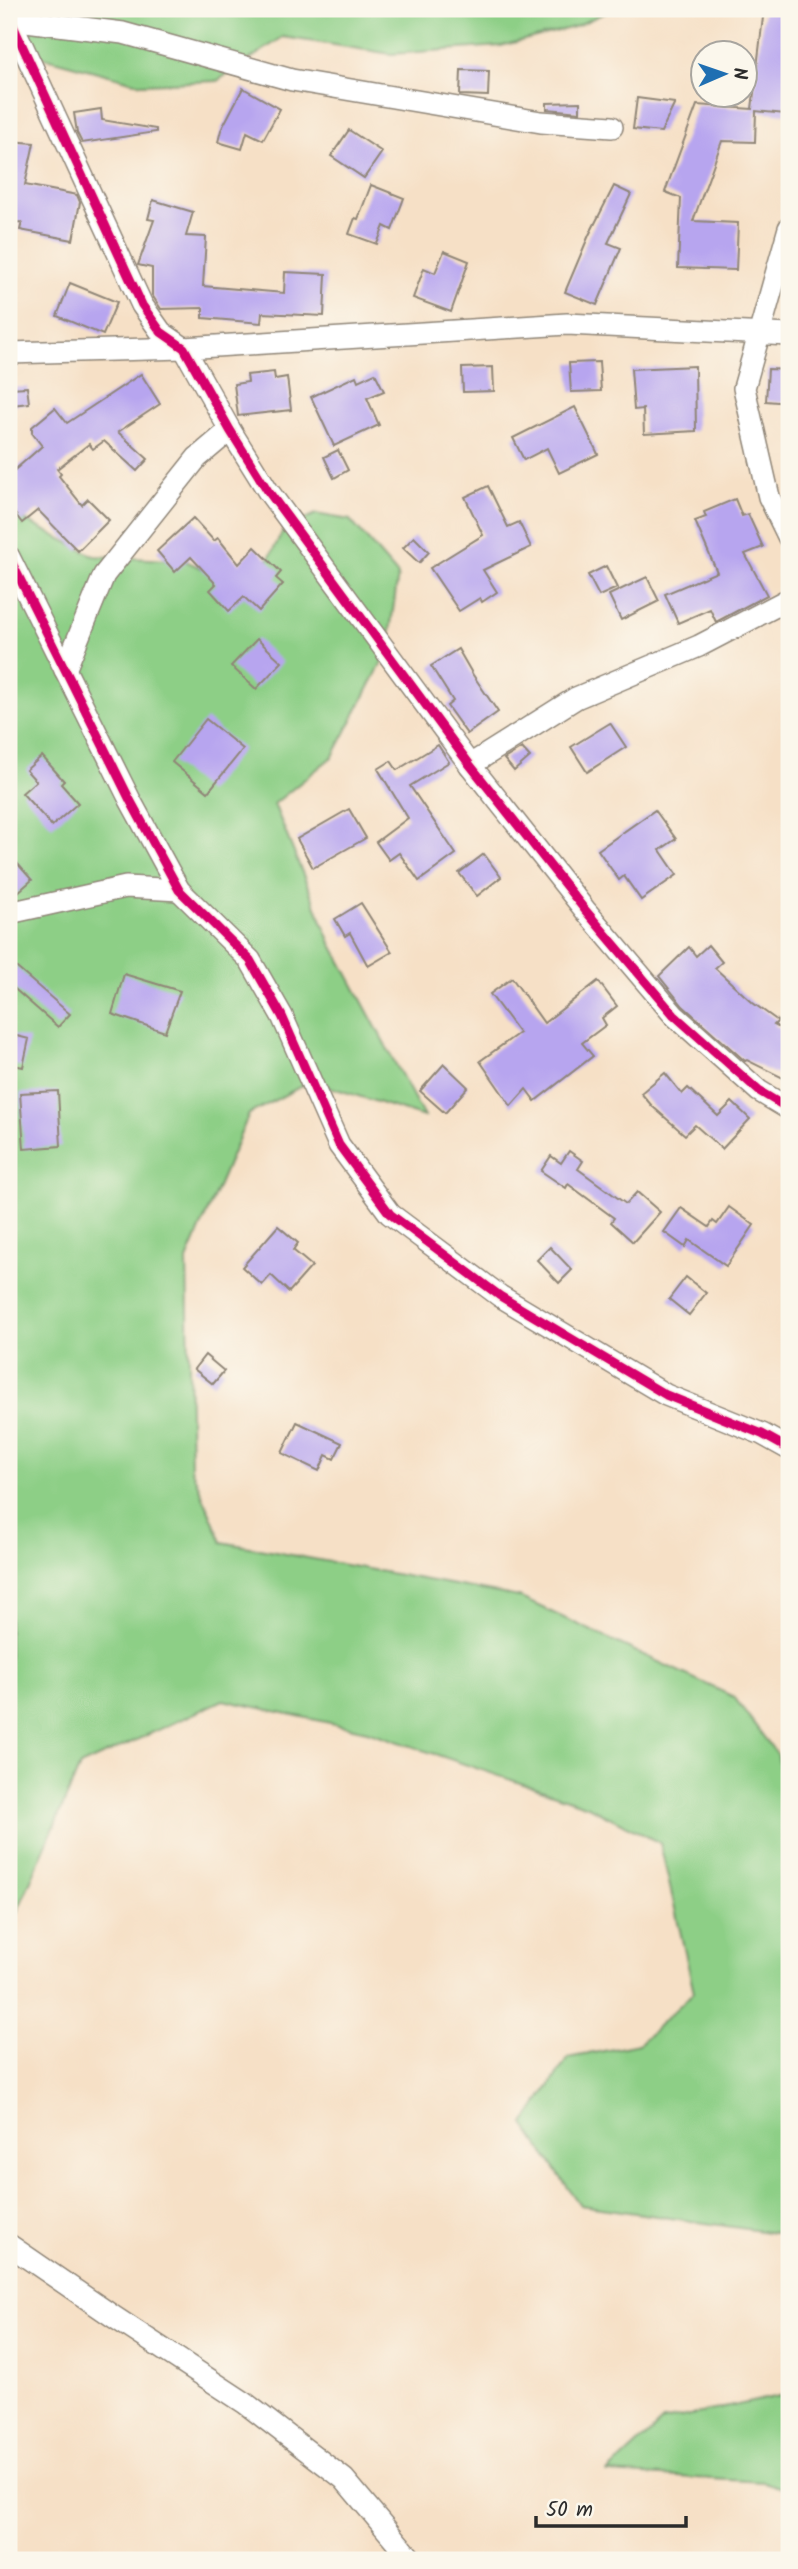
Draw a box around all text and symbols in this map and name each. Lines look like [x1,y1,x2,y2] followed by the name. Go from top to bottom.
[690,38,760,108] north arrow
[724,67,754,80] text: N
[536,2485,686,2529] scale bar
[546,2494,593,2527] text: 50 m

